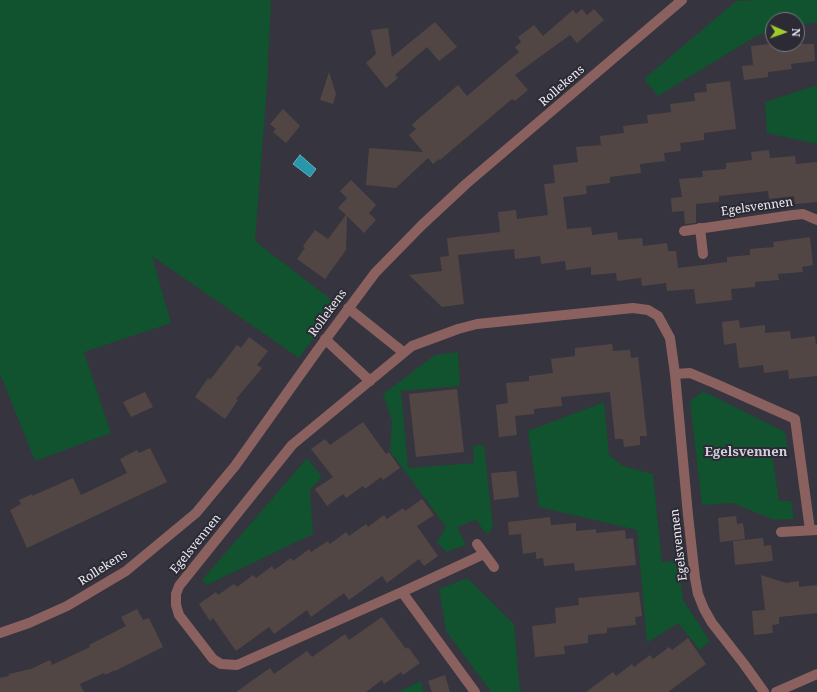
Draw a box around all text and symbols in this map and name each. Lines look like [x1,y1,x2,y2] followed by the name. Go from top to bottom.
[765,12,805,52] north arrow
[789,28,804,37] text: N
[537,63,587,109] street label: Rollekens
[720,195,794,219] street label: Egelsvennen
[306,287,350,339] street label: Rollekens
[705,444,787,460] district label: Egelsvennen
[667,508,691,582] street label: Egelsvennen
[168,511,224,577] street label: Egelsvennen
[76,547,130,589] street label: Rollekens

